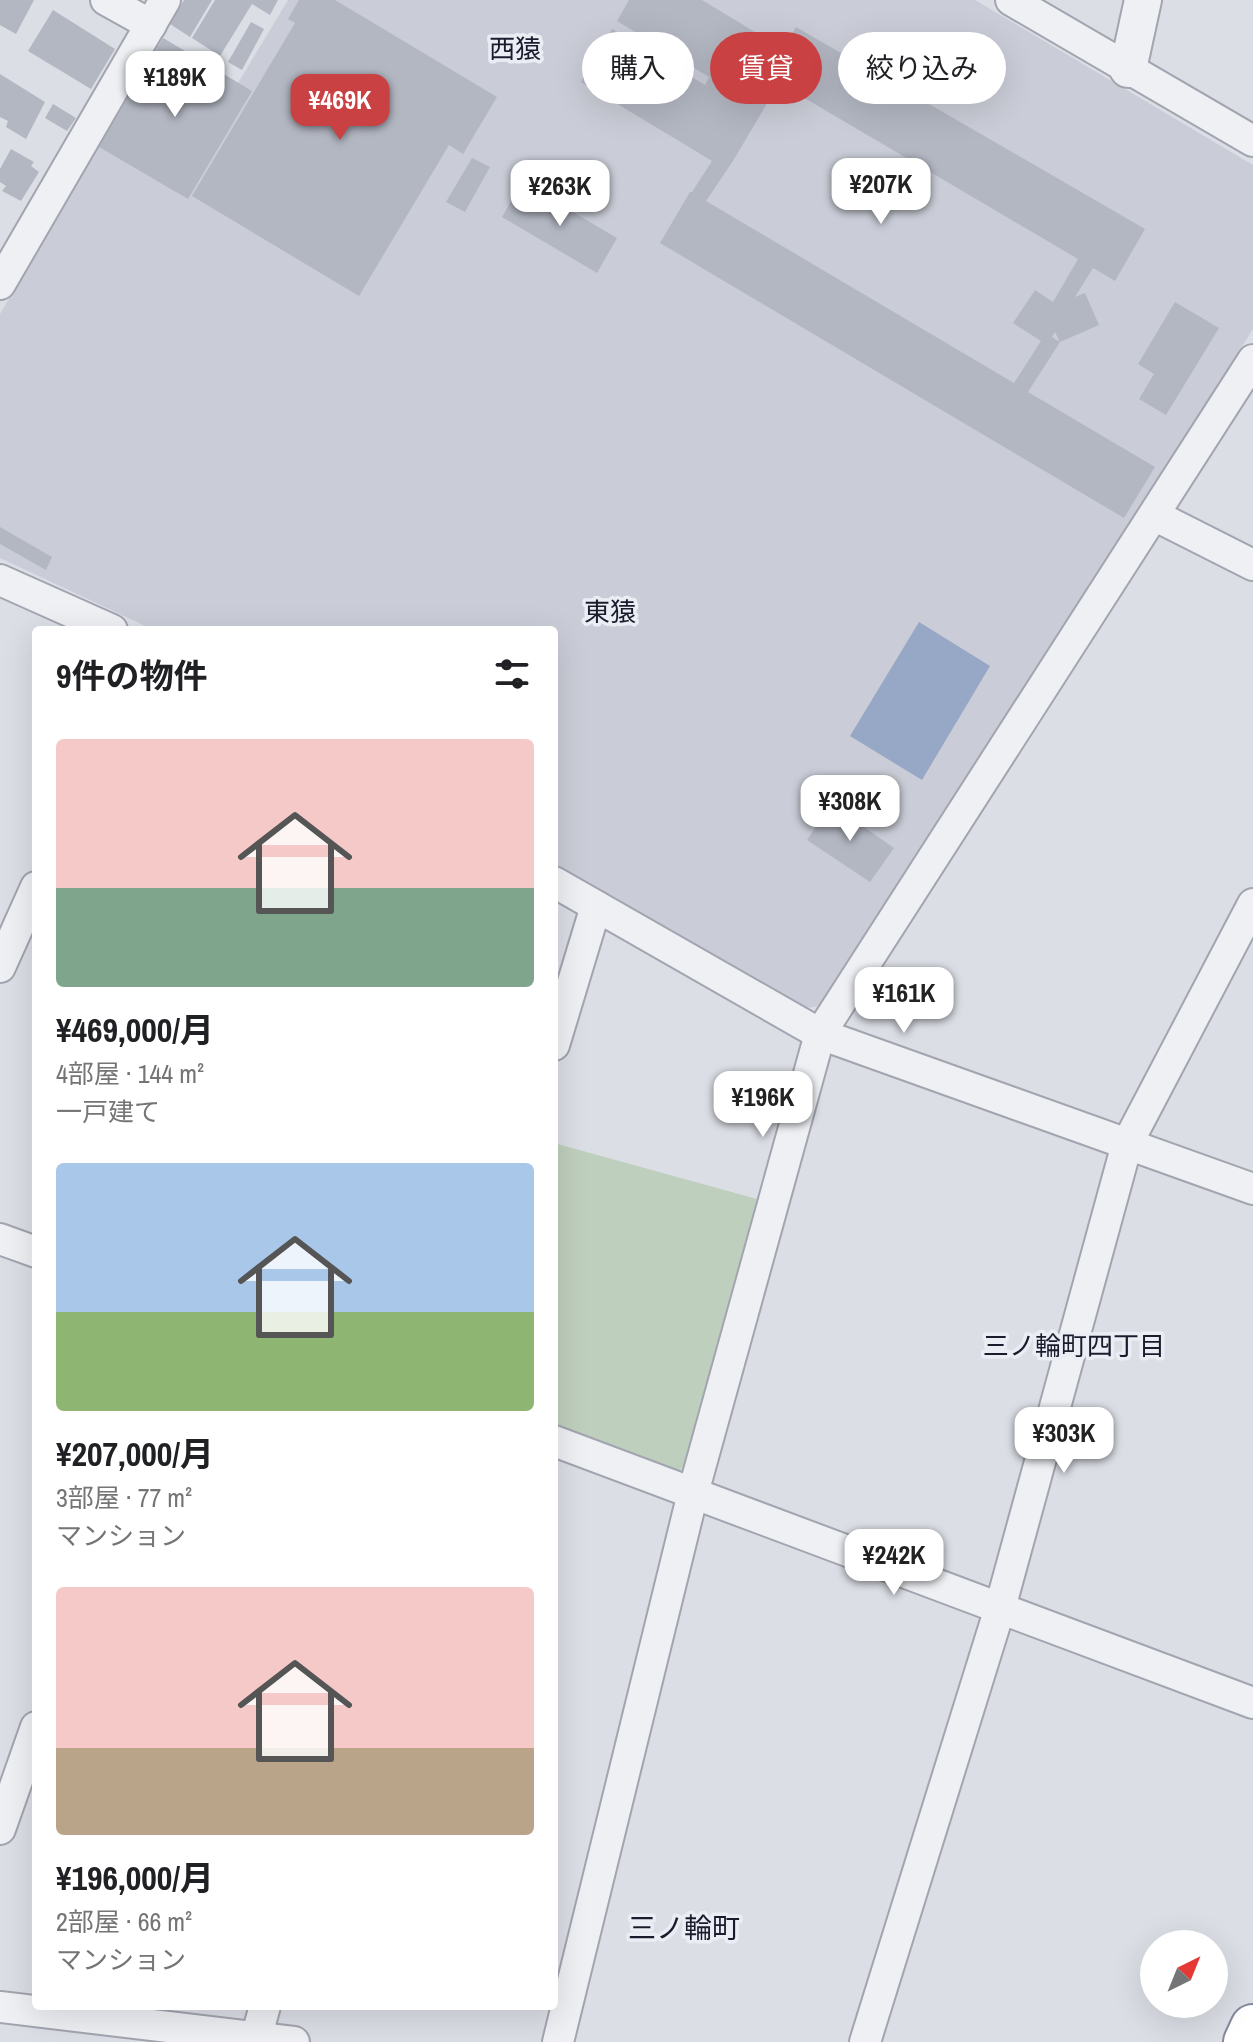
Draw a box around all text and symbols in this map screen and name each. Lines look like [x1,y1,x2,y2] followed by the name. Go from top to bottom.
[489,31,541,66] district label: 西猿
[582,32,694,104] chip: 購入
[710,32,822,104] chip: 賃貸
[838,32,1006,104] chip: 絞り込み
[119,51,231,119] pin: ¥189K
[144,59,206,94] text: ¥189K
[284,74,396,142] pin: ¥469K
[309,82,371,117] text: ¥469K
[825,158,937,226] pin: ¥207K
[504,160,616,228] pin: ¥263K
[850,166,912,201] text: ¥207K
[529,168,591,203] text: ¥263K
[584,594,636,629] district label: 東猿
[490,652,534,696] icon: filters
[56,653,208,699] text: 9件の物件
[794,775,906,843] pin: ¥308K
[819,783,881,818] text: ¥308K
[223,791,367,935] icon: home
[848,967,960,1035] pin: ¥161K
[873,975,935,1010] text: ¥161K
[56,1007,214,1053] text: ¥469,000/月
[56,1056,204,1091] text: 4部屋 · 144 m²
[707,1071,819,1139] pin: ¥196K
[732,1079,794,1114] text: ¥196K
[56,1094,160,1129] text: 一戸建て
[223,1215,367,1359] icon: home
[983,1328,1165,1363] district label: 三ノ輪町四丁目
[1008,1407,1120,1475] pin: ¥303K
[1033,1415,1095,1450] text: ¥303K
[56,1431,214,1477] text: ¥207,000/月
[56,1480,192,1515] text: 3部屋 · 77 m²
[56,1518,186,1553] text: マンション
[838,1529,950,1597] pin: ¥242K
[863,1537,925,1572] text: ¥242K
[223,1639,367,1783] icon: home
[56,1855,214,1901] text: ¥196,000/月
[56,1904,192,1939] text: 2部屋 · 66 m²
[628,1909,740,1947] district label: 三ノ輪町
[1140,1930,1228,2018] north arrow
[1140,1930,1228,2018] map controls
[56,1942,186,1977] text: マンション

